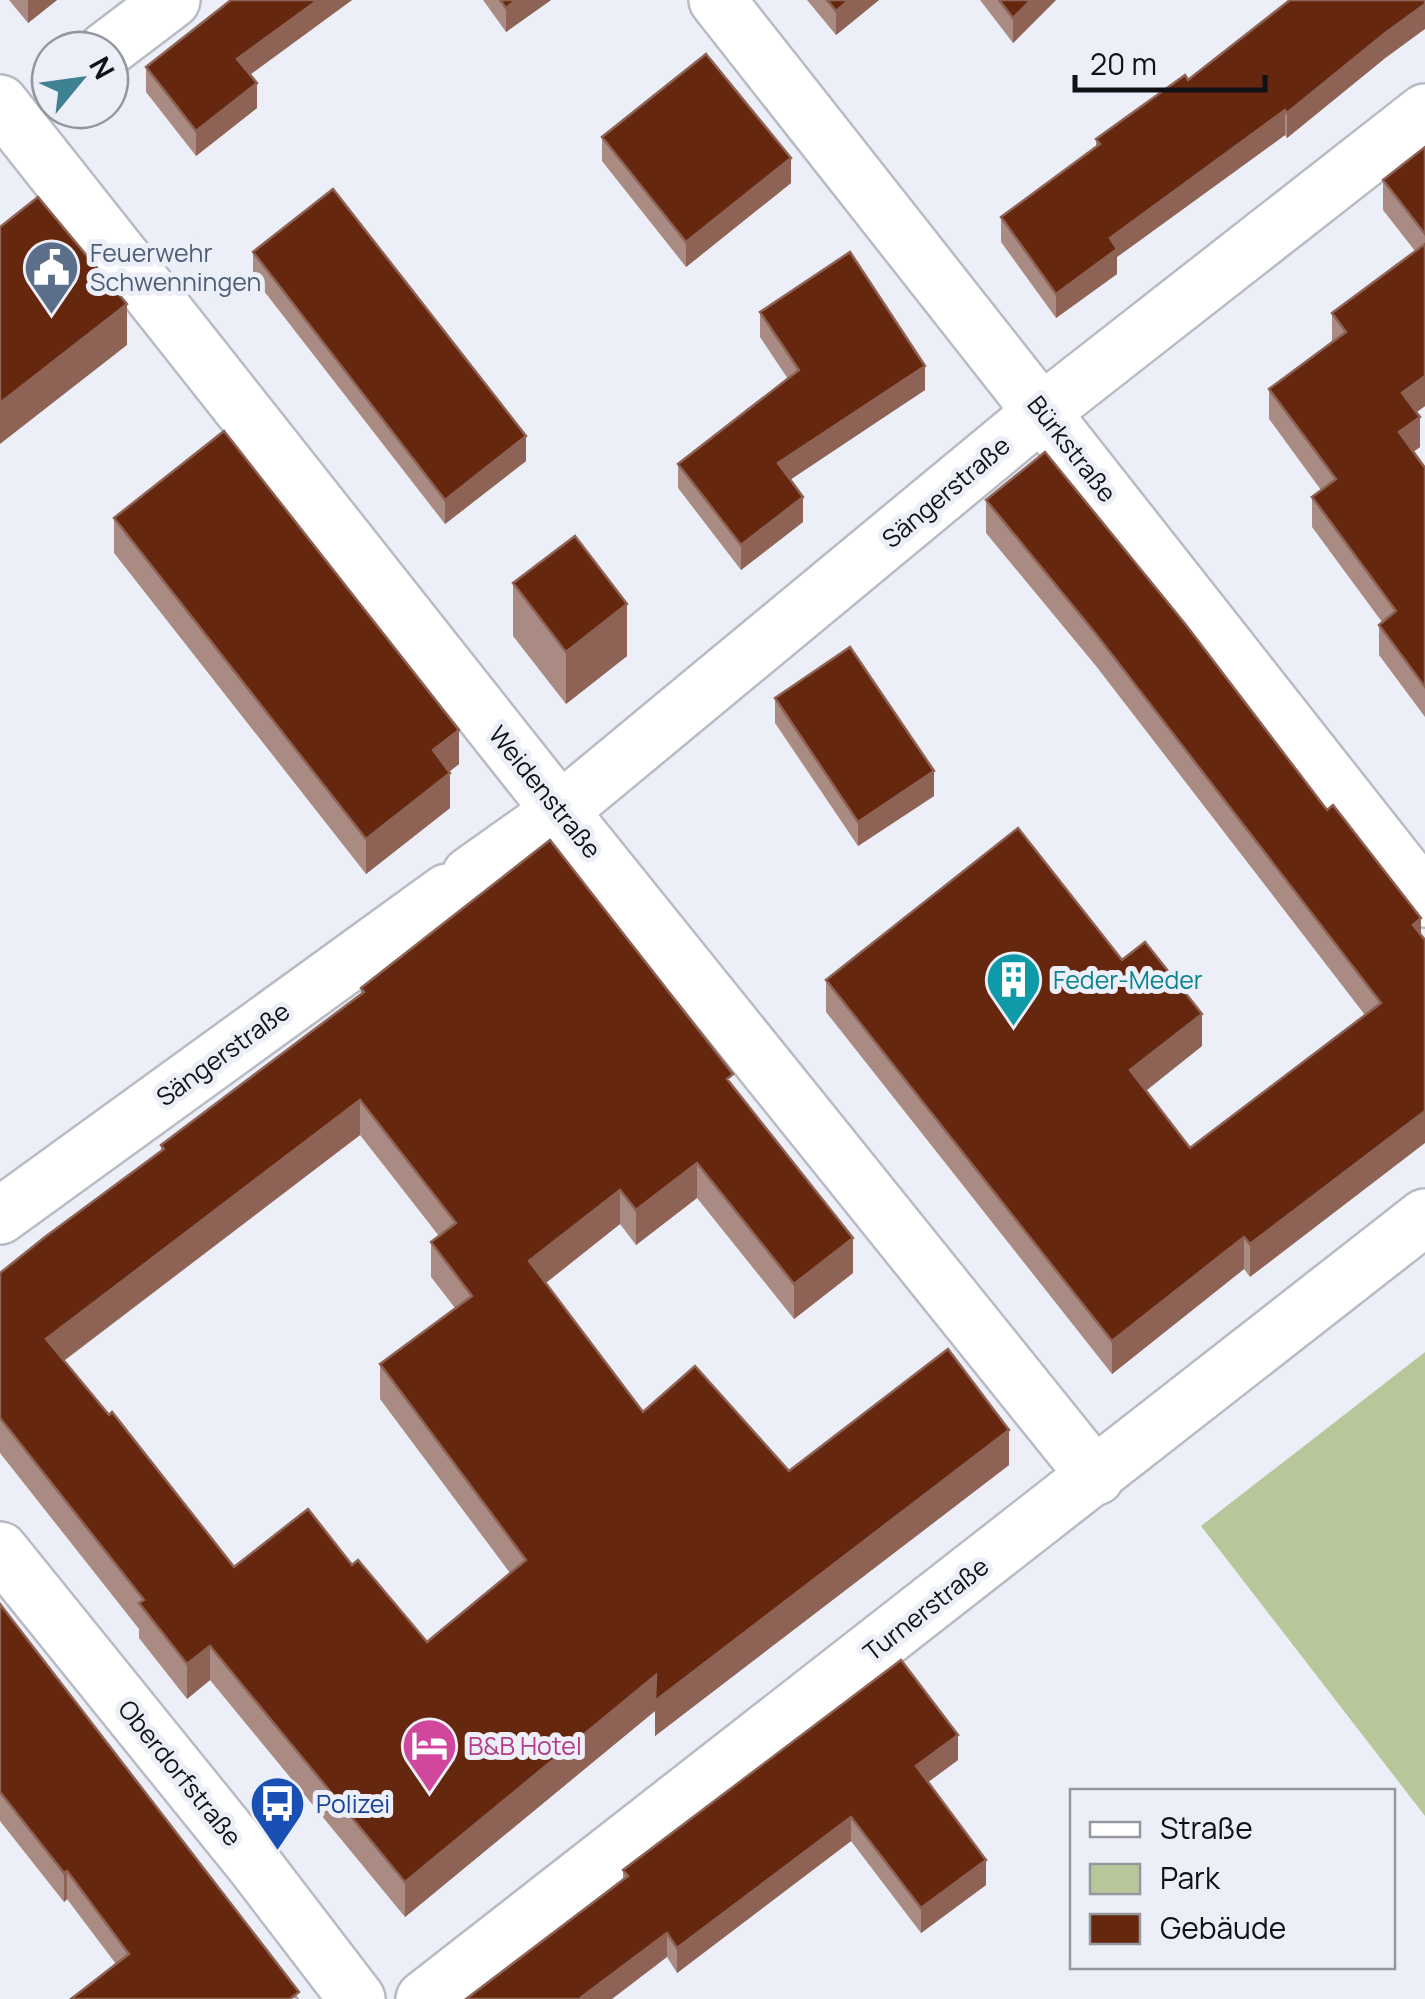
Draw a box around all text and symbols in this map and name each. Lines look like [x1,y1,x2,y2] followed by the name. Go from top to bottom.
[30,30,130,130] north arrow
[1075,30,1265,92] scale bar
[1090,43,1157,84] text: 20 m
[81,49,124,85] text: N
[90,235,261,299] place label: Feuerwehr Schwenningen
[21,237,81,316] public building icon: Feuerwehr Schwenningen
[1020,388,1125,509] street label: Bürkstraße
[874,428,1017,556] street label: Sängerstraße
[481,718,610,865] street label: Weidenstraße
[984,950,1044,1029] building icon: Feder-Meder
[1053,962,1203,997] place label: Feder-Meder
[149,993,297,1114] street label: Sängerstraße
[856,1548,996,1669] street label: Turnerstraße
[111,1692,250,1853] street label: Oberdorfstraße
[399,1716,459,1795] hotel icon: B&B Hotel
[468,1728,582,1763] place label: B&B Hotel
[247,1774,307,1853] bus stop icon: Polizei
[316,1786,390,1821] place label: Polizei
[1070,1789,1395,1969] legend
[1160,1807,1253,1848] text: Straße
[1160,1857,1221,1898] text: Park
[1160,1907,1286,1948] text: Gebäude

